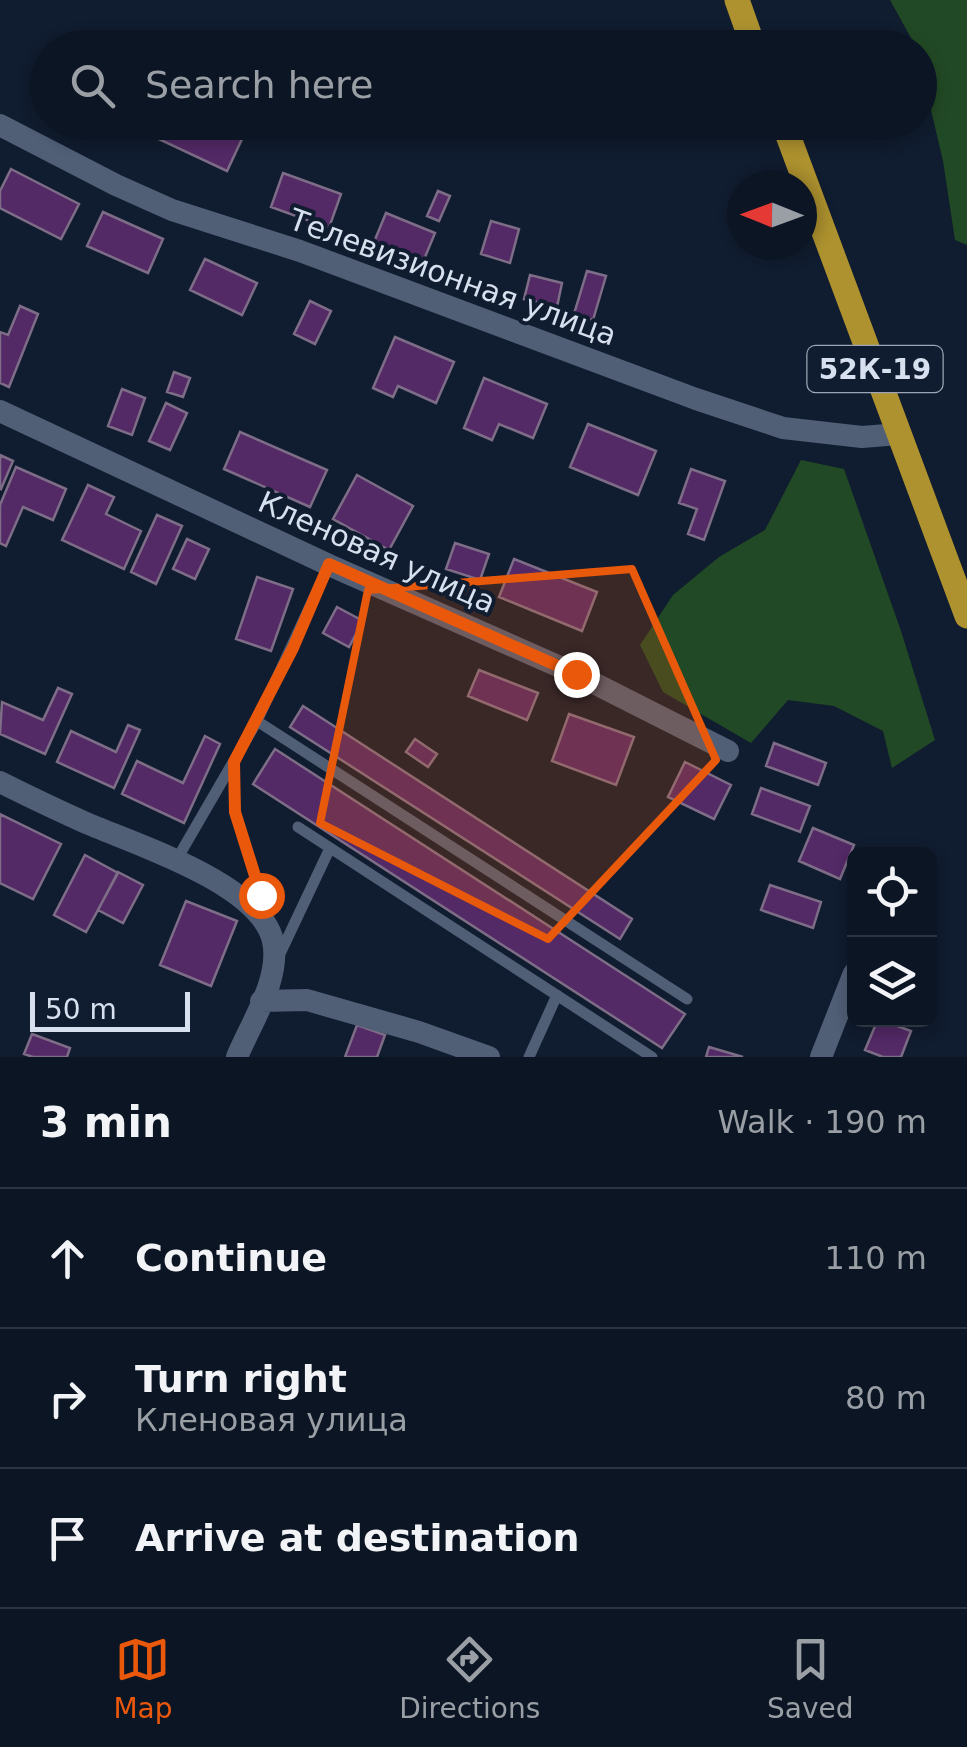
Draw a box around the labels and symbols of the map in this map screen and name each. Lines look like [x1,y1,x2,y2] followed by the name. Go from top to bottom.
[727,170,817,260] north arrow
[284,201,621,353] street label: Телевизионная улица
[808,346,942,392] road number: 52К-19
[253,484,501,620] street label: Кленовая улица
[554,652,600,698] route end
[239,873,285,919] route start
[30,987,190,1032] scale bar

